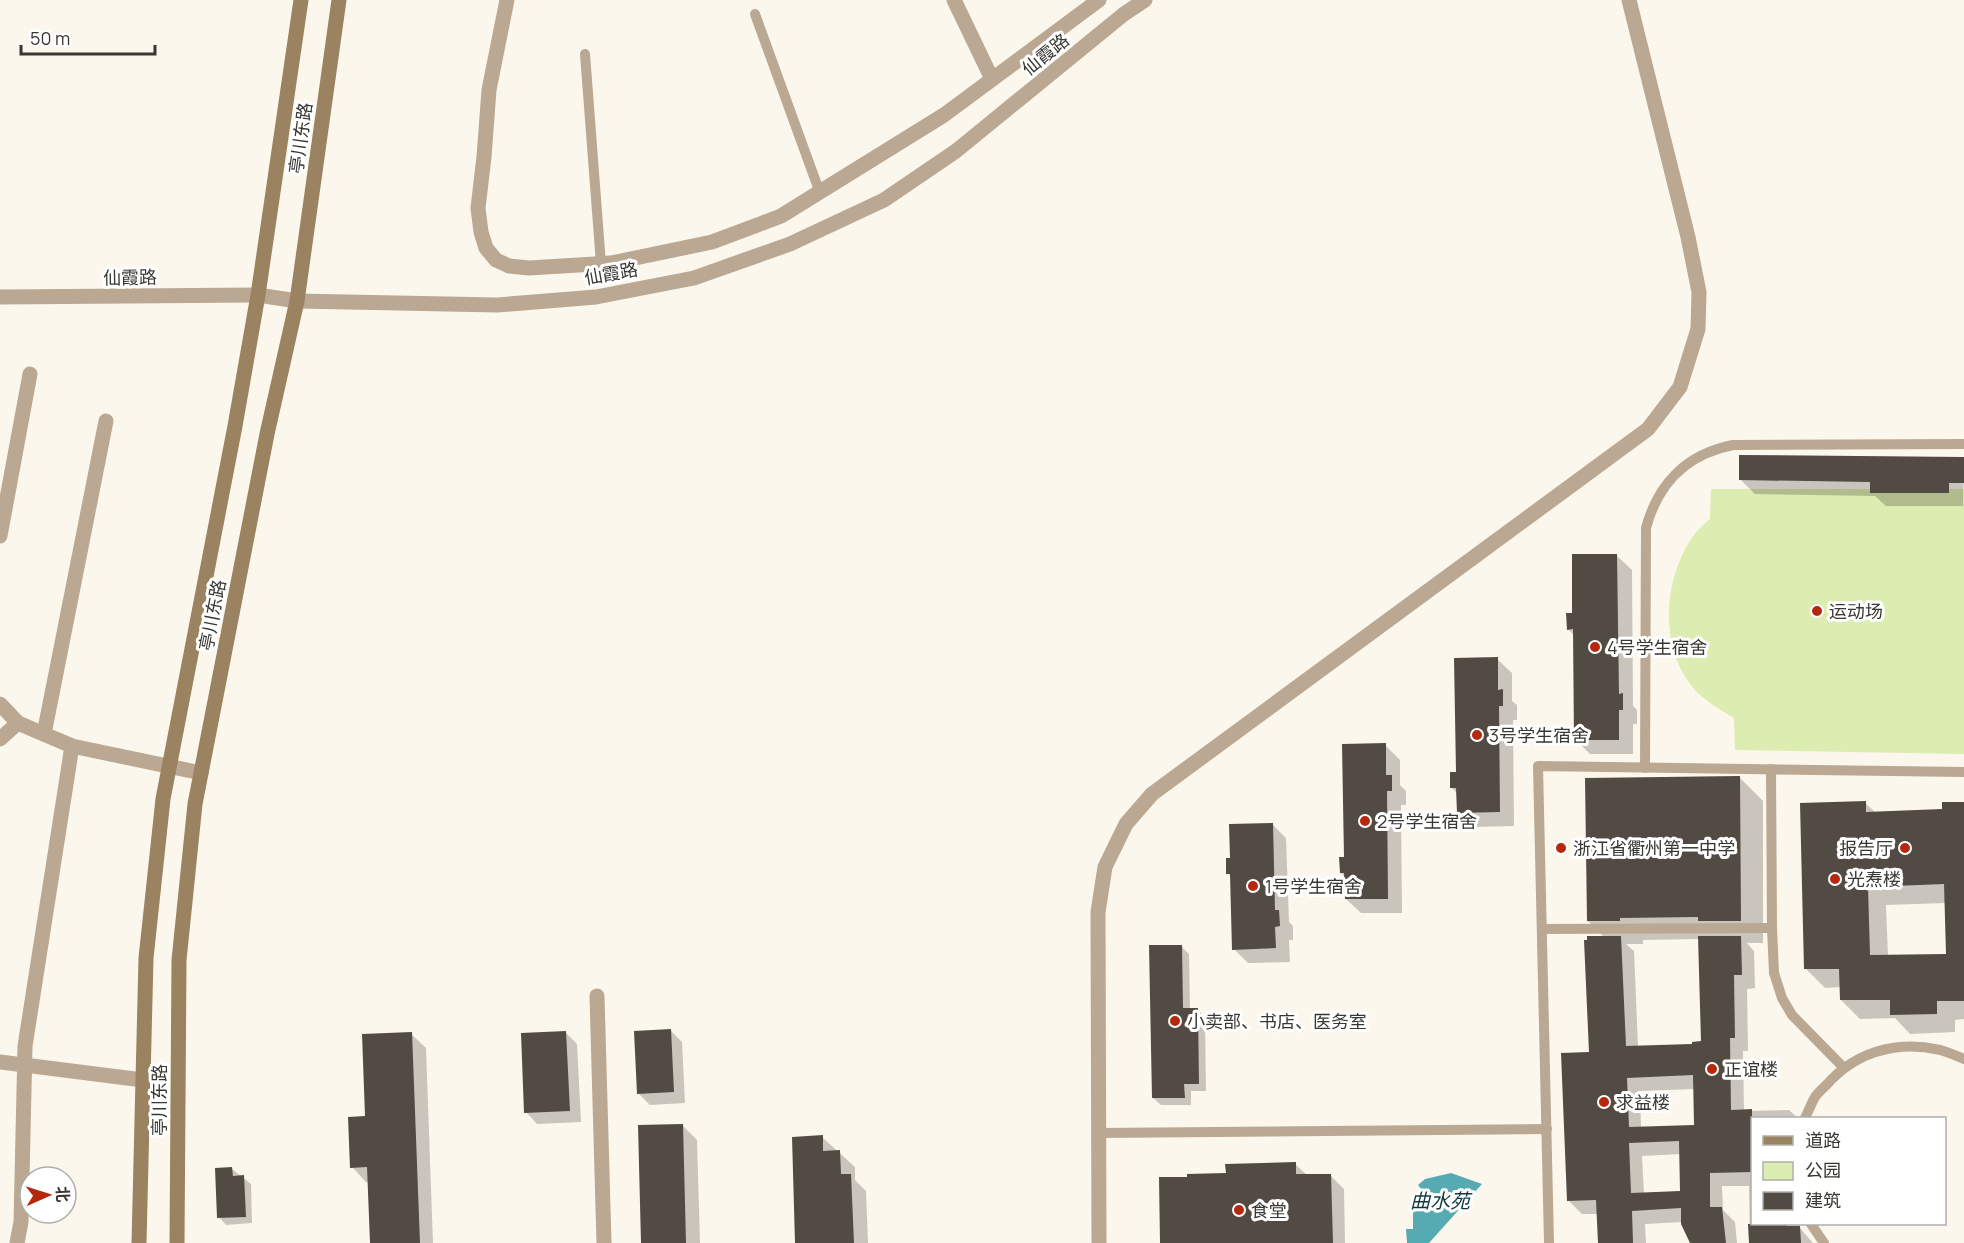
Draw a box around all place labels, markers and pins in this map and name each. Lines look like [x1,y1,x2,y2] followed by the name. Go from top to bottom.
[1829,599,1883,623] place label: 运动场
[1810,604,1824,618] marker: 运动场
[1607,635,1708,659] place label: 4号学生宿舍
[1588,640,1602,654] marker: 4号学生宿舍
[1489,723,1589,747] place label: 3号学生宿舍
[1470,728,1484,742] marker: 3号学生宿舍
[1377,809,1477,833] place label: 2号学生宿舍
[1358,814,1372,828] marker: 2号学生宿舍
[1573,836,1735,860] place label: 浙江省衢州第一中学
[1839,836,1893,860] place label: 报告厅
[1554,841,1568,855] marker: 浙江省衢州第一中学
[1898,841,1912,855] marker: 报告厅
[1847,867,1901,891] place label: 光焘楼
[1828,872,1842,886] marker: 光焘楼
[1265,874,1362,898] place label: 1号学生宿舍
[1246,879,1260,893] marker: 1号学生宿舍
[1187,1009,1367,1033] place label: 小卖部、书店、医务室
[1168,1014,1182,1028] marker: 小卖部、书店、医务室
[1724,1057,1778,1081] place label: 正谊楼
[1705,1062,1719,1076] marker: 正谊楼
[1616,1090,1670,1114] place label: 求益楼
[1597,1095,1611,1109] marker: 求益楼
[1251,1198,1287,1222] place label: 食堂
[1232,1203,1246,1217] marker: 食堂

